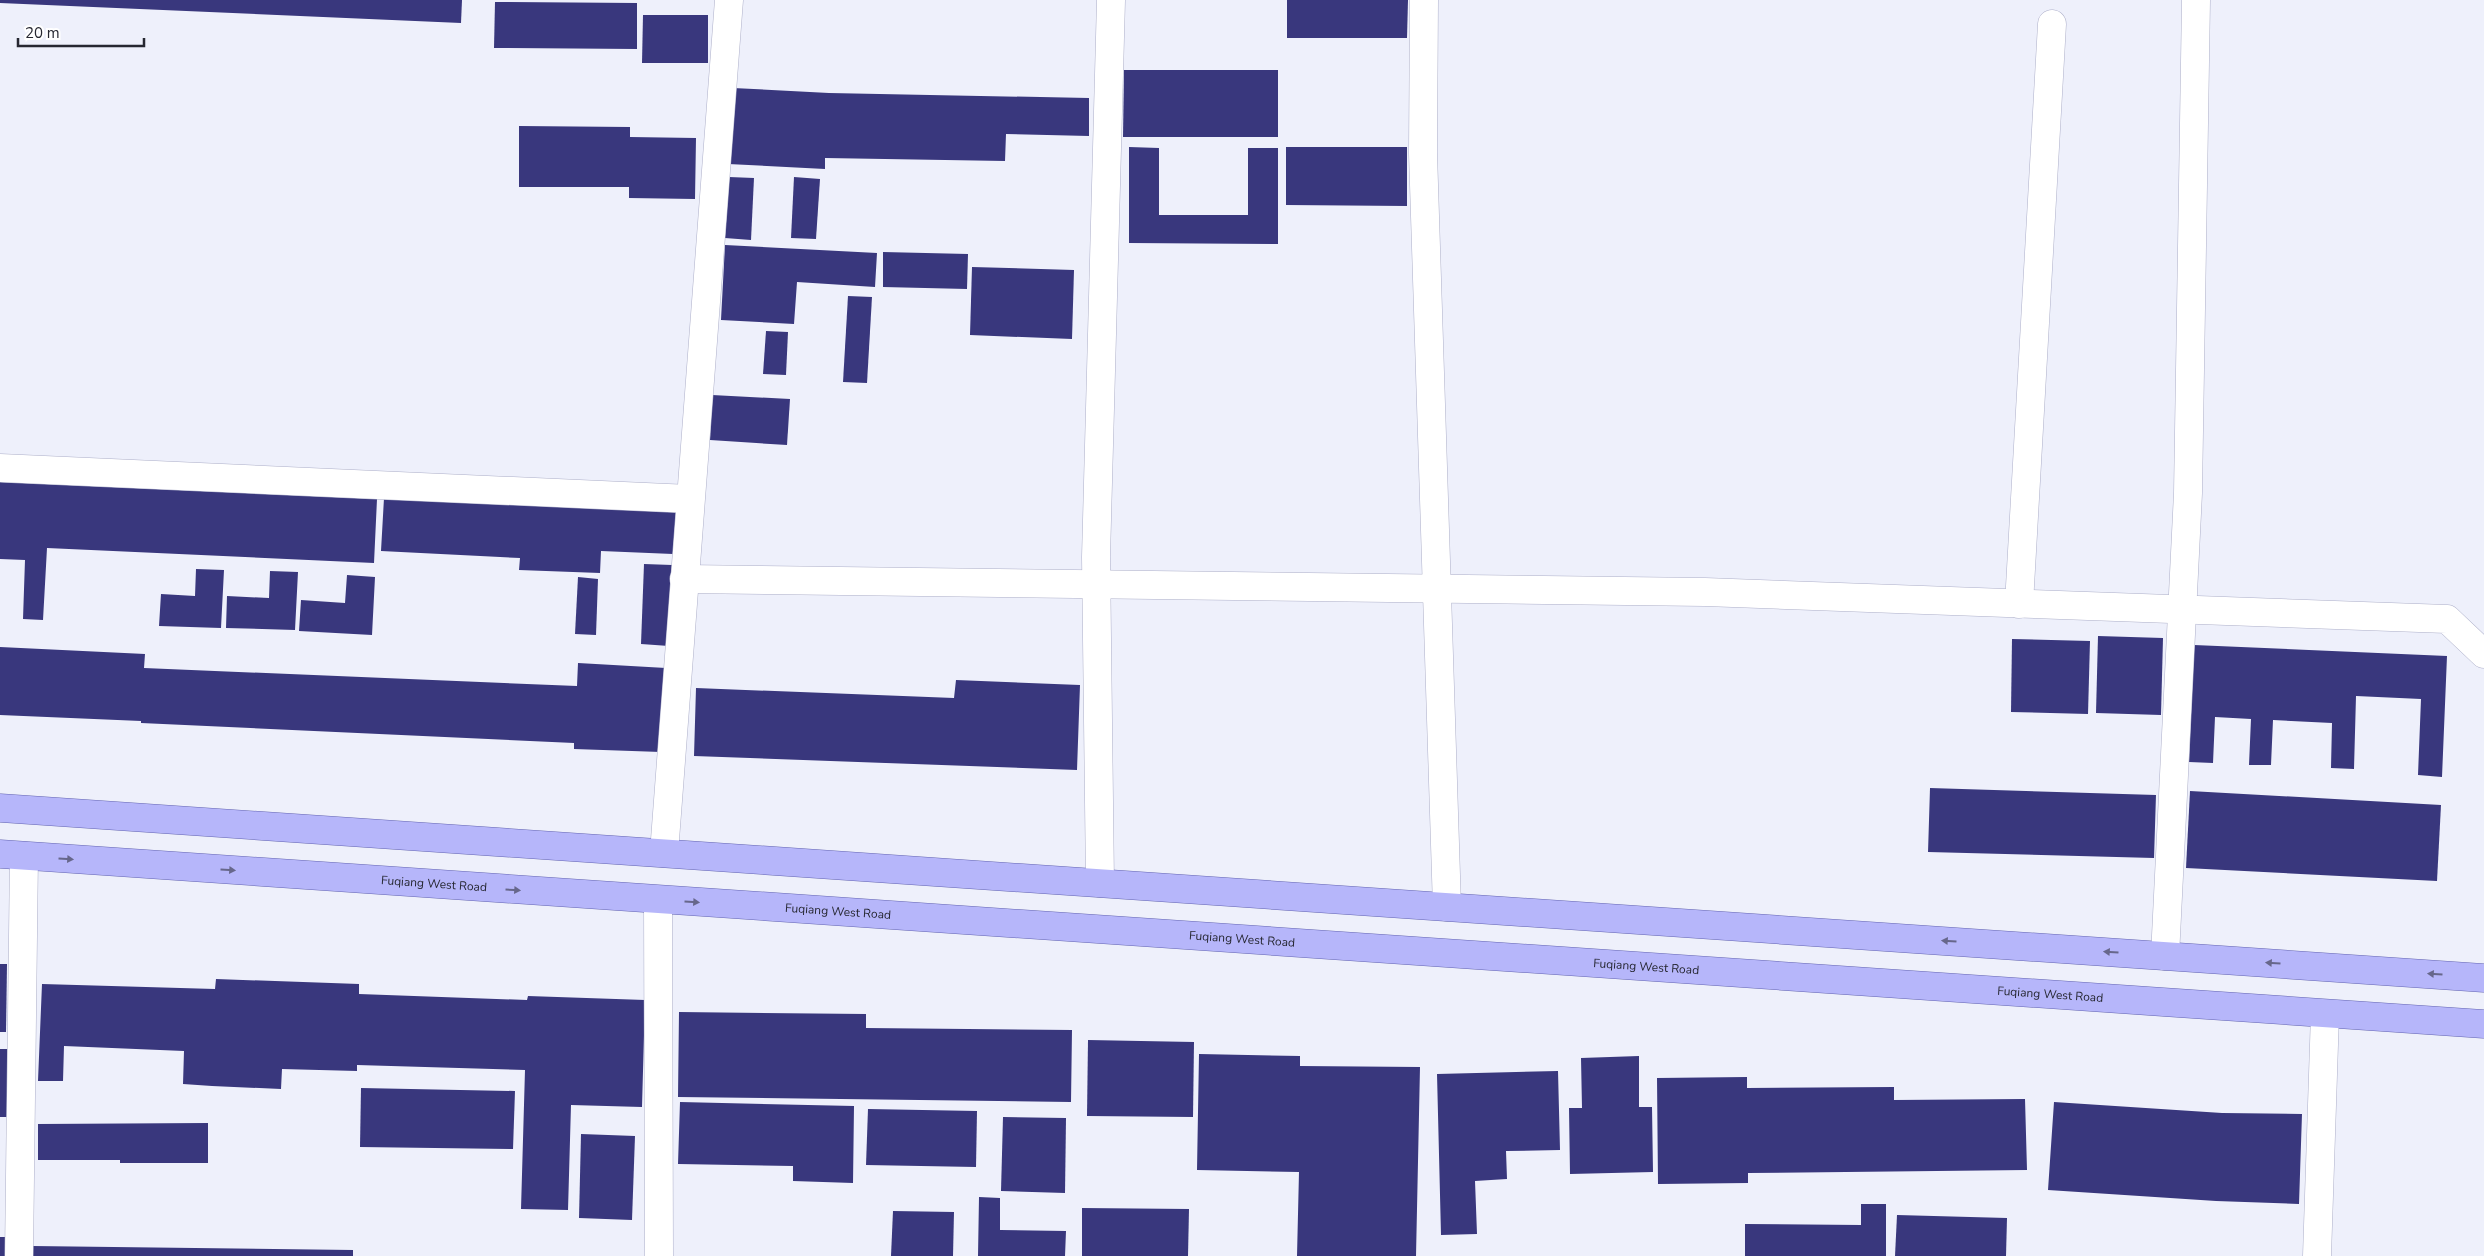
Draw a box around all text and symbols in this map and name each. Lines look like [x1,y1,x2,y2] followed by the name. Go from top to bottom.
[18,15,144,47] scale bar
[25,23,60,43] text: 20 m
[58,856,74,864] one-way arrow
[220,867,236,875] one-way arrow
[380,872,488,895] street label: Fuqiang West Road
[505,886,521,894] one-way arrow
[684,898,700,906] one-way arrow
[785,900,892,923] street label: Fuqiang West Road
[1189,927,1296,951] street label: Fuqiang West Road
[1941,936,1957,944] one-way arrow
[2103,948,2119,956] one-way arrow
[1593,955,1700,978] street label: Fuqiang West Road
[2265,959,2281,967] one-way arrow
[2427,970,2443,978] one-way arrow
[1997,983,2104,1006] street label: Fuqiang West Road

